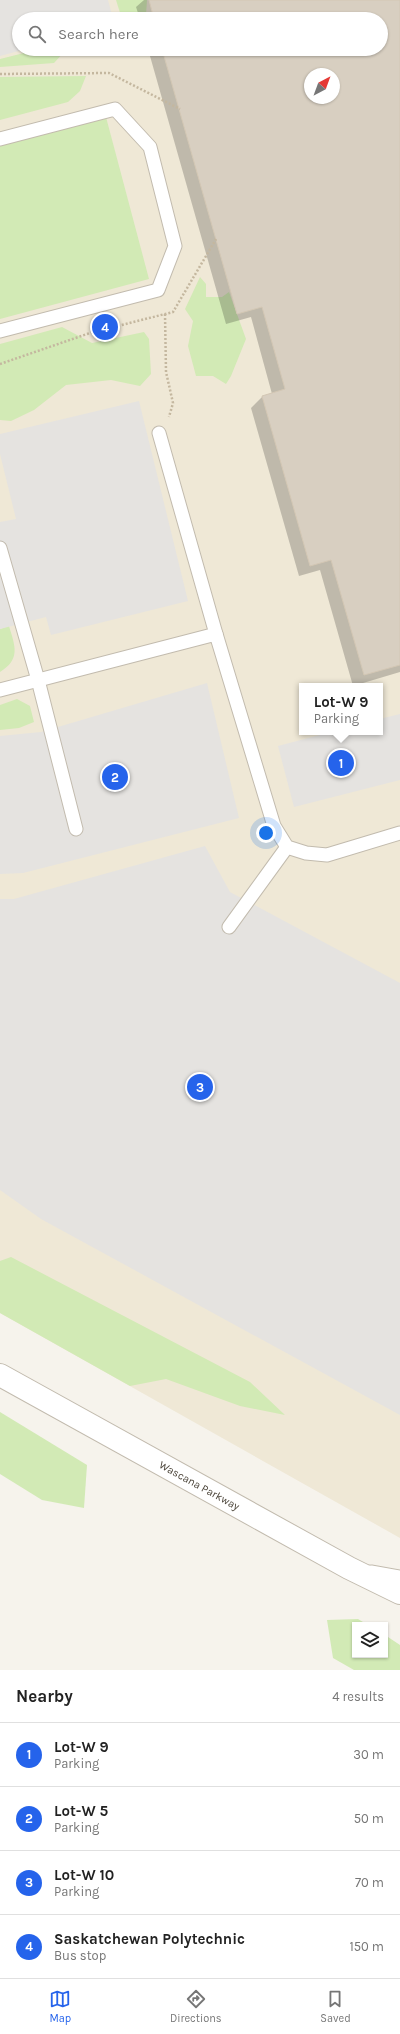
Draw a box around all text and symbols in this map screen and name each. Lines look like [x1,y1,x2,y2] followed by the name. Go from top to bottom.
[12,12,388,56] search box
[26,23,48,45] icon: search
[58,25,139,43] text: Search here
[304,68,340,104] north arrow
[92,312,118,342] pin: 4
[299,683,383,735] popup
[314,693,368,711] text: Lot-W 9
[314,711,359,726] text: Parking
[328,748,354,778] pin: 1
[102,762,128,792] pin: 2
[256,823,276,843] your location
[187,1072,213,1102] pin: 3
[157,1458,242,1513] street label: Wascana Parkway
[352,1622,388,1658] map controls
[352,1622,388,1658] button: layers
[16,1686,73,1706] text: Nearby
[332,1689,384,1704] text: 4 results
[54,1738,109,1756] text: Lot-W 9
[27,1747,31,1762] text: 1
[353,1747,384,1762] text: 30 m
[54,1756,99,1771] text: Parking
[54,1802,108,1820] text: Lot-W 5
[25,1811,33,1826] text: 2
[354,1811,384,1826] text: 50 m
[54,1820,99,1835] text: Parking
[54,1866,114,1884] text: Lot-W 10
[25,1875,33,1890] text: 3
[355,1875,384,1890] text: 70 m
[54,1884,99,1899] text: Parking
[54,1930,245,1948] text: Saskatchewan Polytechnic
[25,1939,33,1954] text: 4
[349,1939,384,1954] text: 150 m
[54,1948,106,1963] text: Bus stop
[49,1988,71,2025] tab: Map
[170,1988,222,2025] tab: Directions
[320,1988,351,2025] tab: Saved

